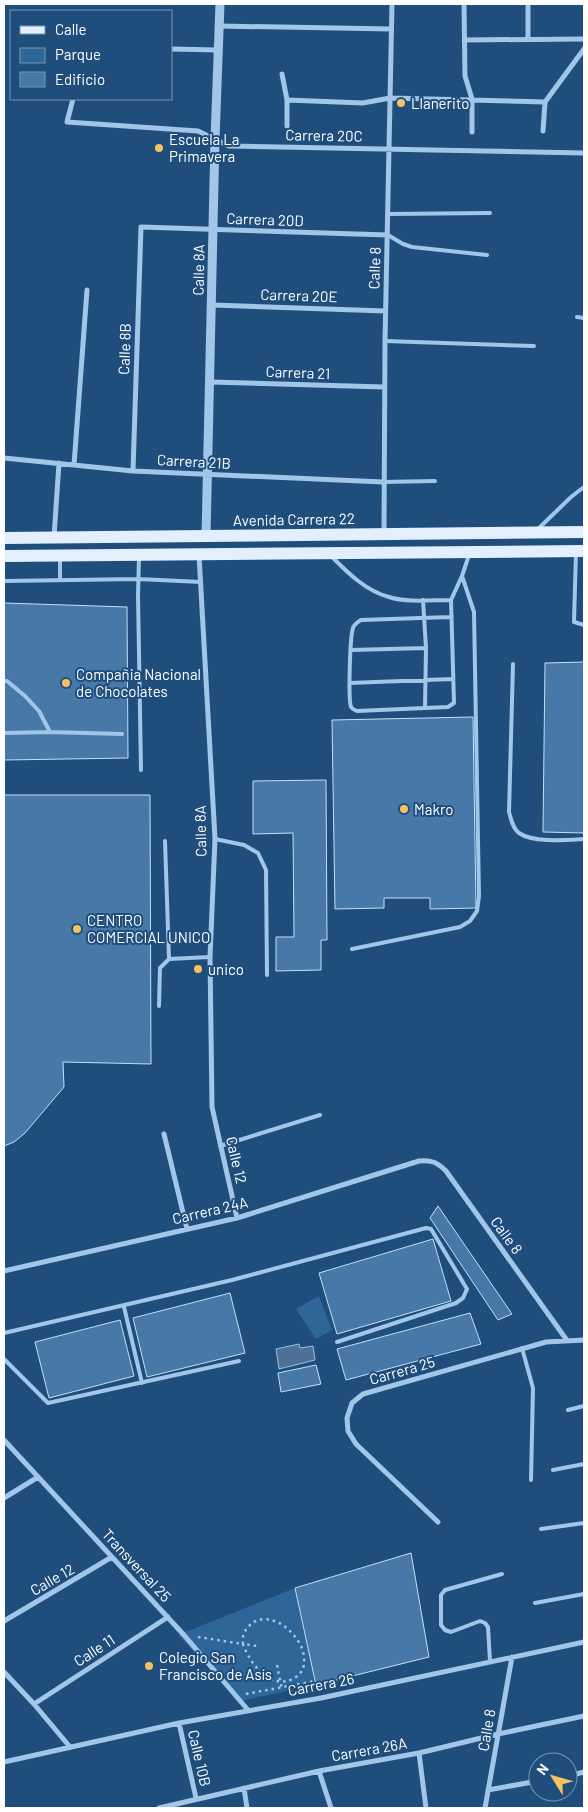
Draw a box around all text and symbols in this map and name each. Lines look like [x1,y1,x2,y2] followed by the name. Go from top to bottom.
[10,10,172,100] legend
[55,20,87,38] text: Calle
[55,45,101,63] text: Parque
[55,70,105,88] text: Edificio
[411,94,469,112] place label: Llanerito
[395,97,407,109] marker: Llanerito
[285,125,363,145] street label: Carrera 20C
[169,130,239,165] place label: Escuela La Primavera
[153,142,165,154] marker: Escuela La Primavera
[226,209,304,229] street label: Carrera 20D
[189,244,207,296] street label: Calle 8A
[364,247,384,289] street label: Calle 8
[260,285,338,305] street label: Carrera 20E
[114,323,134,375] street label: Calle 8B
[265,362,331,382] street label: Carrera 21
[157,450,231,472] street label: Carrera 21B
[233,509,355,529] street label: Avenida Carrera 22
[76,665,201,700] place label: Compañia Nacional de Chocolates
[60,677,72,689] marker: Compañia Nacional de Chocolates
[414,800,453,818] place label: Makro
[398,803,410,815] marker: Makro
[191,805,209,857] street label: Calle 8A
[87,911,210,946] place label: CENTRO COMERCIAL UNICO
[71,923,83,935] marker: CENTRO COMERCIAL UNICO
[208,960,244,978] place label: unico
[192,963,204,975] marker: unico
[223,1135,251,1185] street label: Calle 12
[170,1193,250,1227] street label: Carrera 24A
[487,1213,527,1257] street label: Calle 8
[367,1352,437,1388] street label: Carrera 25
[99,1525,175,1605] street label: Transversal 25
[27,1559,77,1599] street label: Calle 12
[70,1630,118,1670] street label: Calle 11
[159,1648,272,1683] place label: Colegio San Francisco de Asís
[143,1660,155,1672] marker: Colegio San Francisco de Asís
[286,1669,356,1699] street label: Carrera 26
[473,1708,499,1752] street label: Calle 8
[185,1728,215,1788] street label: Calle 10B
[330,1733,408,1765] street label: Carrera 26A
[528,1752,578,1802] north arrow
[533,1760,552,1778] text: N

